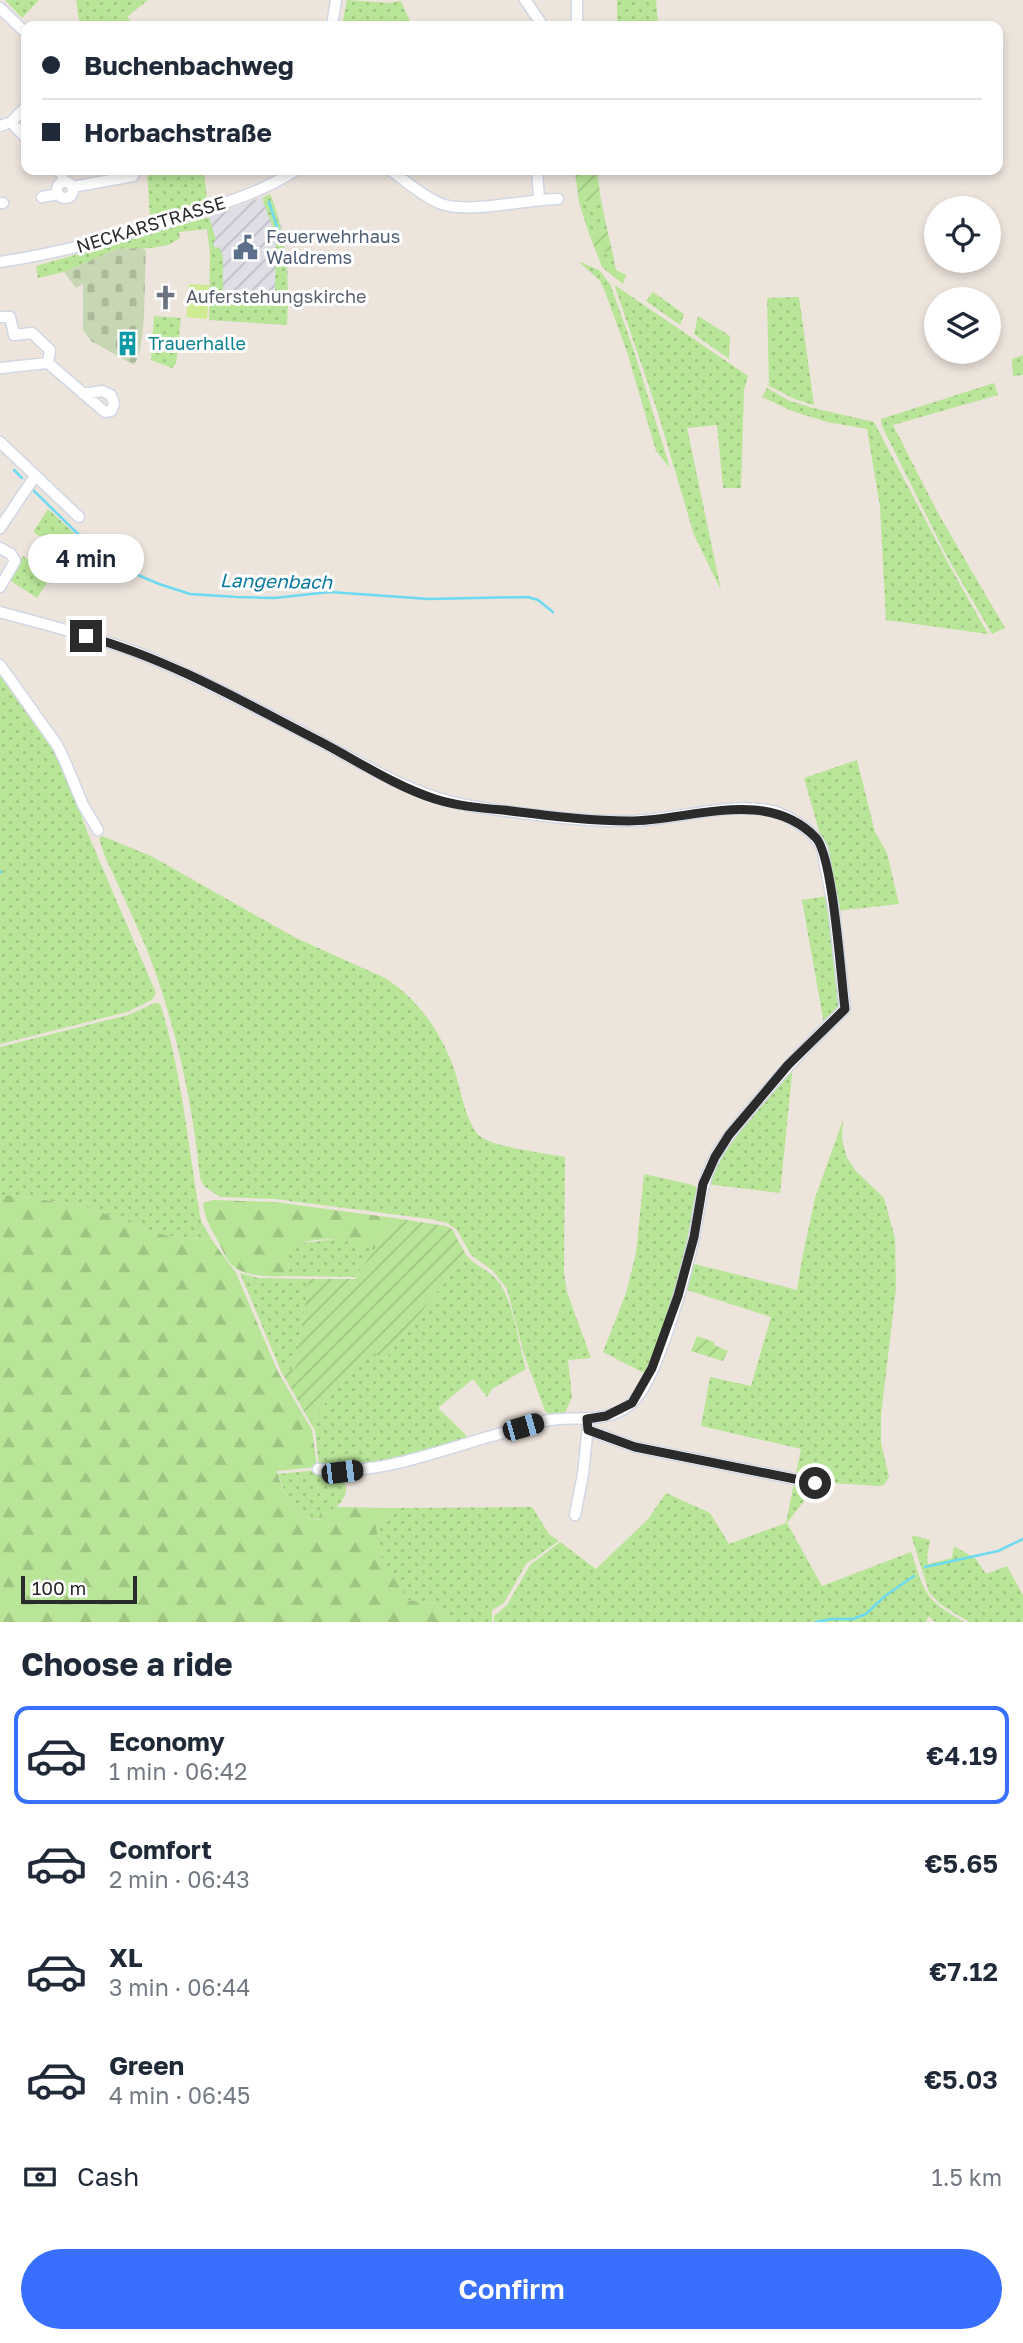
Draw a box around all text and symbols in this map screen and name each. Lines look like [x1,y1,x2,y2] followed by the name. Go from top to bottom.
[84,50,294,81] text: Buchenbachweg
[84,117,272,148] text: Horbachstraße
[74,191,228,257] street label: NECKARSTRASSE
[924,196,1001,364] map controls
[924,196,1001,273] button: locate
[266,225,400,268] place label: Feuerwehrhaus Waldrems
[232,233,260,261] public building icon: Feuerwehrhaus Waldrems
[152,283,180,311] church icon: Auferstehungskirche
[186,285,366,307] place label: Auferstehungskirche
[924,287,1001,364] button: layers
[114,330,142,358] building icon: Trauerhalle
[148,332,246,354] place label: Trauerhalle
[28,534,144,584] callout: 4 min
[56,544,116,572] text: 4 min
[220,568,334,593] water label: Langenbach
[70,620,102,652] route end
[500,1411,547,1443] car
[320,1459,365,1485] car
[799,1467,831,1499] route start
[21,1573,136,1605] scale bar
[32,1576,86,1599] text: 100 m
[21,1645,233,1683] text: Choose a ride
[25,1724,88,1787] icon: car
[109,1726,225,1757] text: Economy
[926,1740,998,1771] text: €4.19
[109,1757,247,1785] text: 1 min · 06:42
[25,1832,88,1895] icon: car
[109,1834,212,1865] text: Comfort
[925,1848,998,1879] text: €5.65
[109,1865,250,1893] text: 2 min · 06:43
[25,1940,88,2003] icon: car
[109,1942,143,1973] text: XL
[929,1956,998,1987] text: €7.12
[109,1973,250,2001] text: 3 min · 06:44
[25,2048,88,2111] icon: car
[109,2050,184,2081] text: Green
[924,2064,998,2095] text: €5.03
[109,2081,250,2109] text: 4 min · 06:45
[21,2158,59,2196] icon: cash
[77,2161,139,2192] text: Cash
[932,2163,1002,2191] text: 1.5 km
[21,2249,1002,2329] button: Confirm

